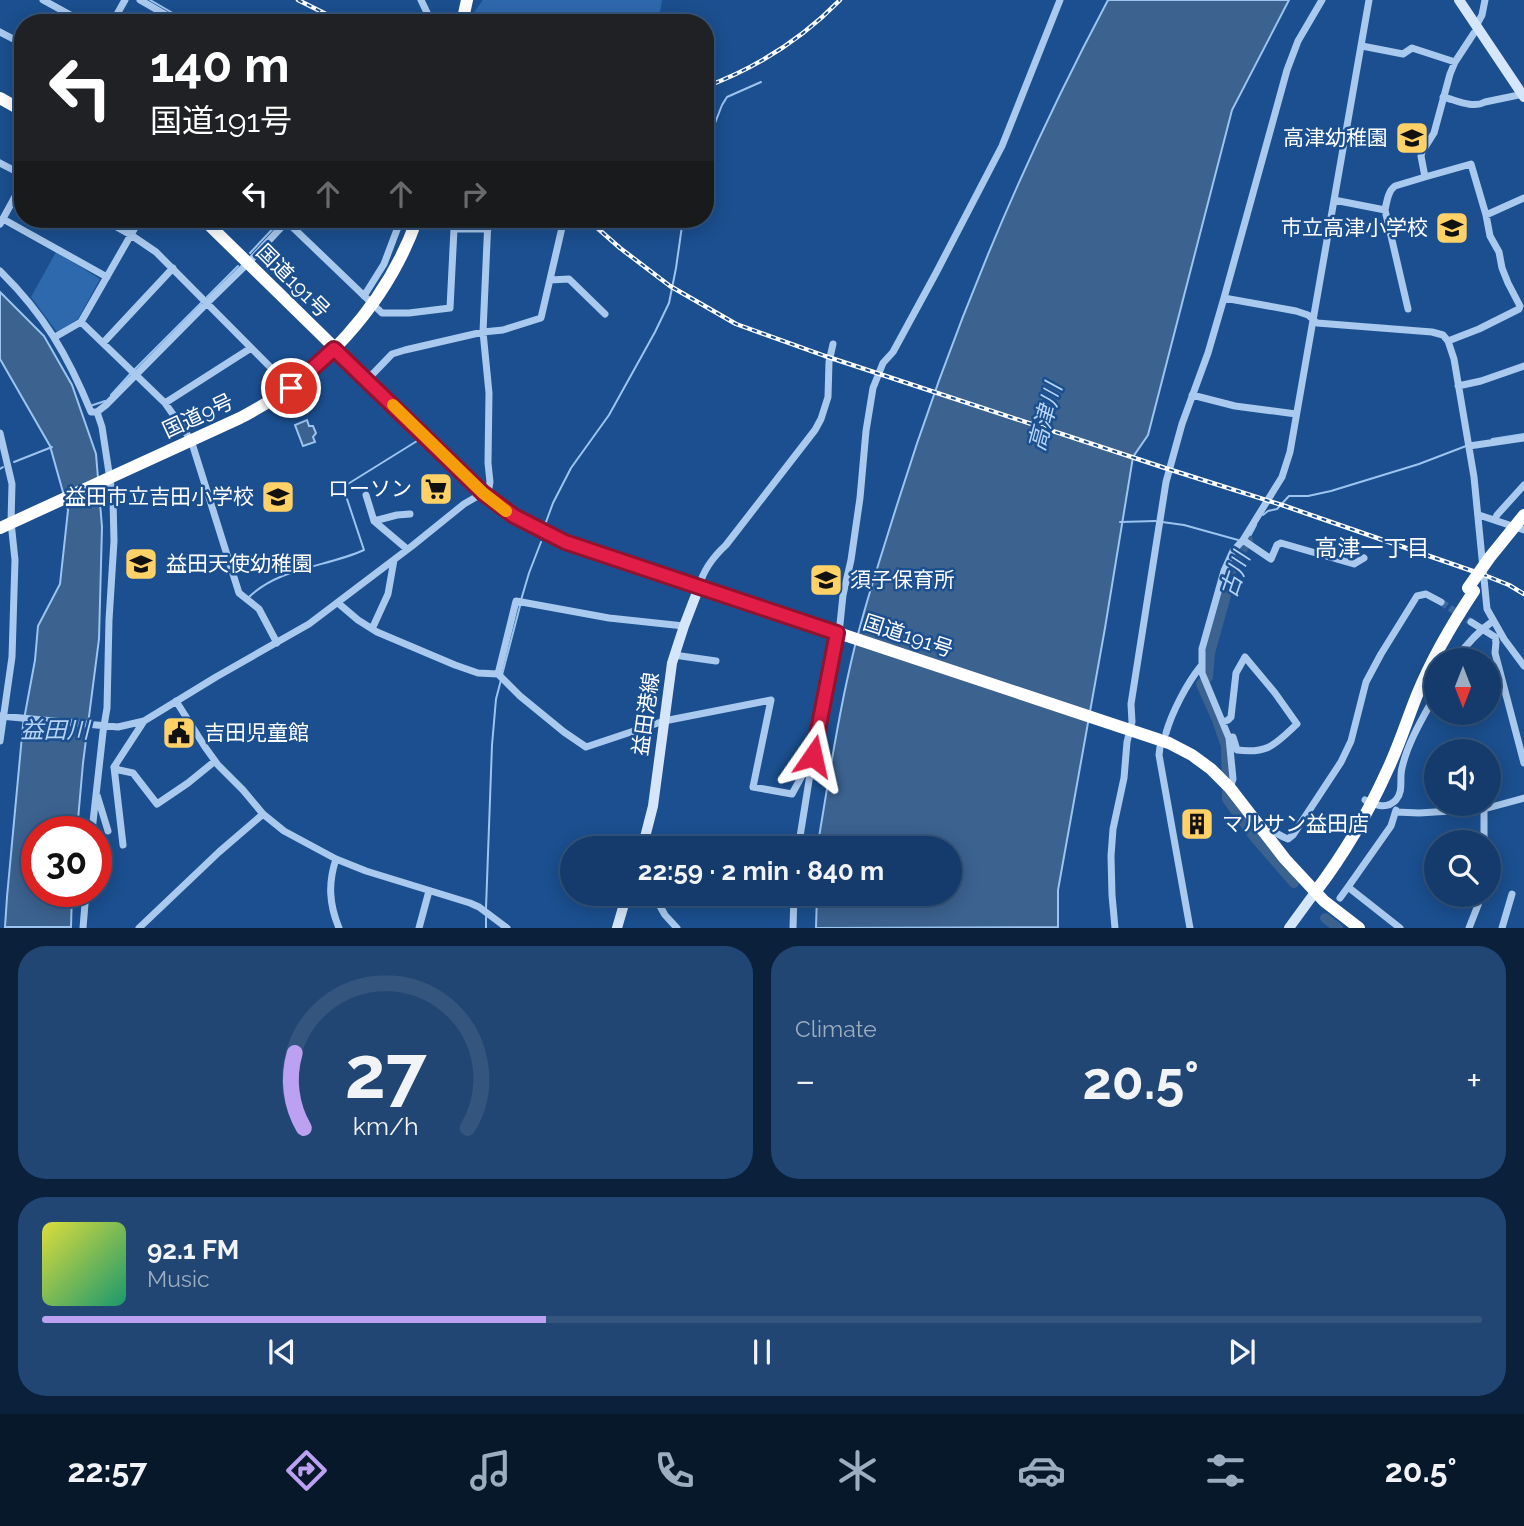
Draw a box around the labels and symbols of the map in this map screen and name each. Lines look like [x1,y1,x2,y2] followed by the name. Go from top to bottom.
[1393,119,1431,157] school or university icon: 高津幼稚園
[1283,125,1388,150] place label: 高津幼稚園
[1433,209,1471,247] school or university icon: 市立高津小学校
[1281,215,1428,240] place label: 市立高津小学校
[252,239,335,322] street label: 国道191号
[261,358,321,418] pin
[1023,377,1067,454] water label: 高津川
[158,388,237,443] street label: 国道9号
[417,470,455,508] supermarket icon: ローソン
[328,476,412,501] place label: ローソン
[259,478,297,516] school or university icon: 益田市立吉田小学校
[65,484,254,509] place label: 益田市立吉田小学校
[1315,534,1430,561] district label: 高津一丁目
[122,545,160,583] school or university icon: 益田天使幼稚園
[1214,546,1256,601] water label: 古川
[166,551,313,576] place label: 益田天使幼稚園
[807,561,845,599] school or university icon: 須子保育所
[850,567,955,592] place label: 須子保育所
[860,609,956,662] street label: 国道191号
[1424,648,1502,724] north arrow
[627,671,664,757] street label: 益田港線
[160,714,198,752] public building icon: 吉田児童館
[21,716,93,743] water label: 益田川
[776,719,850,793] position arrow
[204,720,309,745] place label: 吉田児童館
[1178,805,1216,843] building icon: マルサン益田店
[1222,811,1369,836] place label: マルサン益田店
[21,816,112,907] speed limit sign: 30

